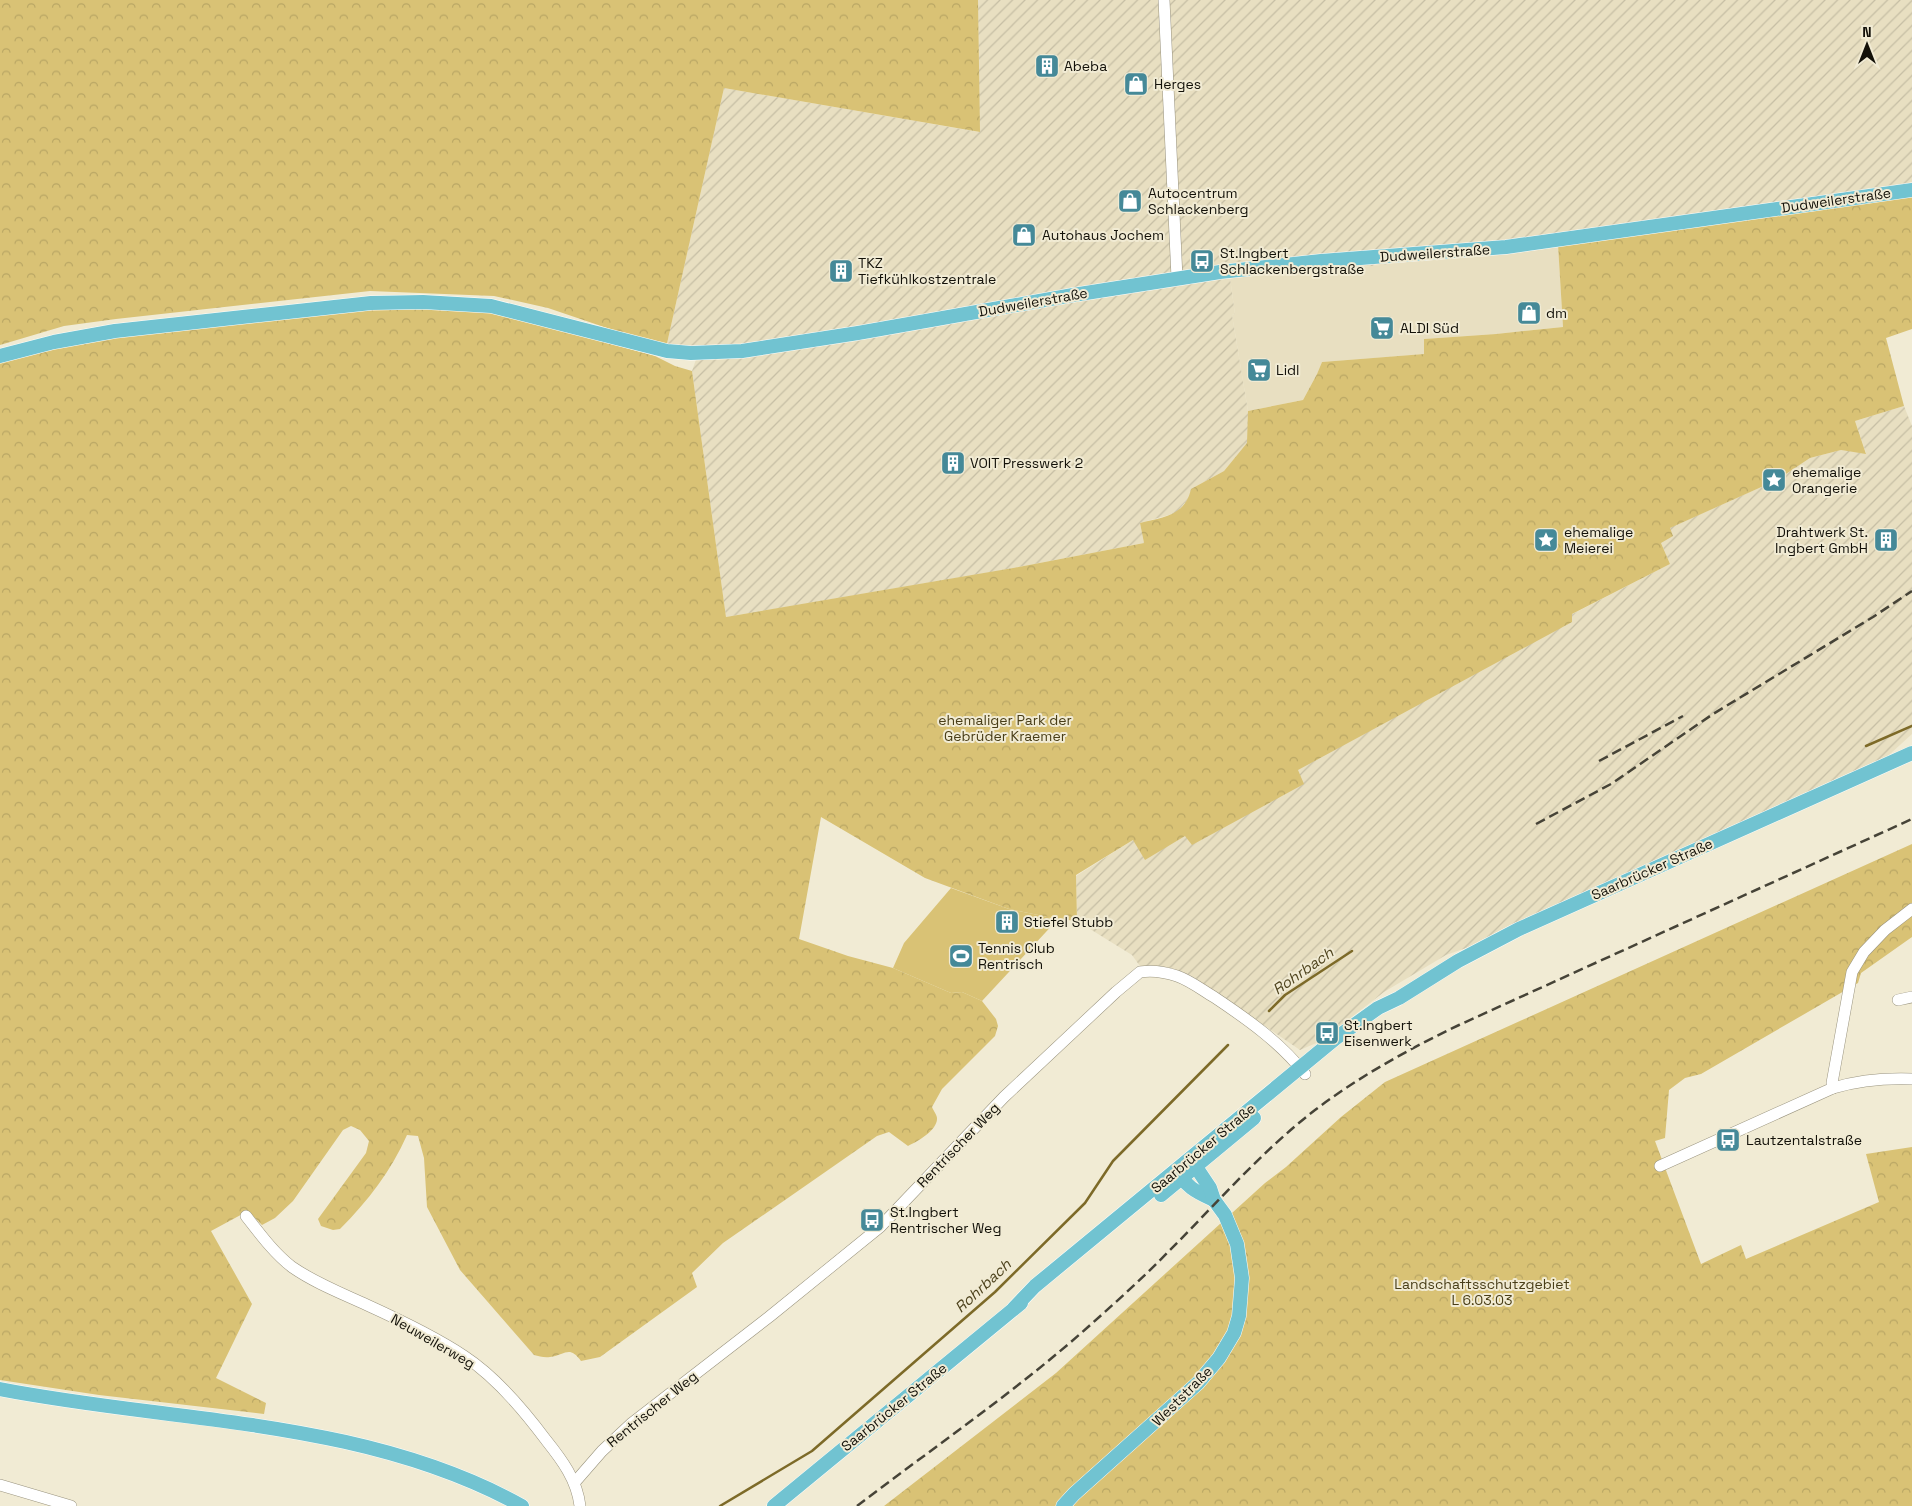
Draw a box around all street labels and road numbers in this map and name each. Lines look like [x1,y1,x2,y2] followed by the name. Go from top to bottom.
[1780,183,1892,217] street label: Dudweilerstraße
[1379,240,1491,266] street label: Dudweilerstraße
[977,284,1089,320] street label: Dudweilerstraße
[1589,834,1715,904] street label: Saarbrücker Straße
[913,1099,1003,1191] street label: Rentrischer Weg
[1147,1099,1259,1197] street label: Saarbrücker Straße
[388,1310,478,1372] street label: Neuweilerweg
[838,1359,950,1455] street label: Saarbrücker Straße
[1148,1362,1216,1430] street label: Weststraße
[603,1367,701,1451] street label: Rentrischer Weg

